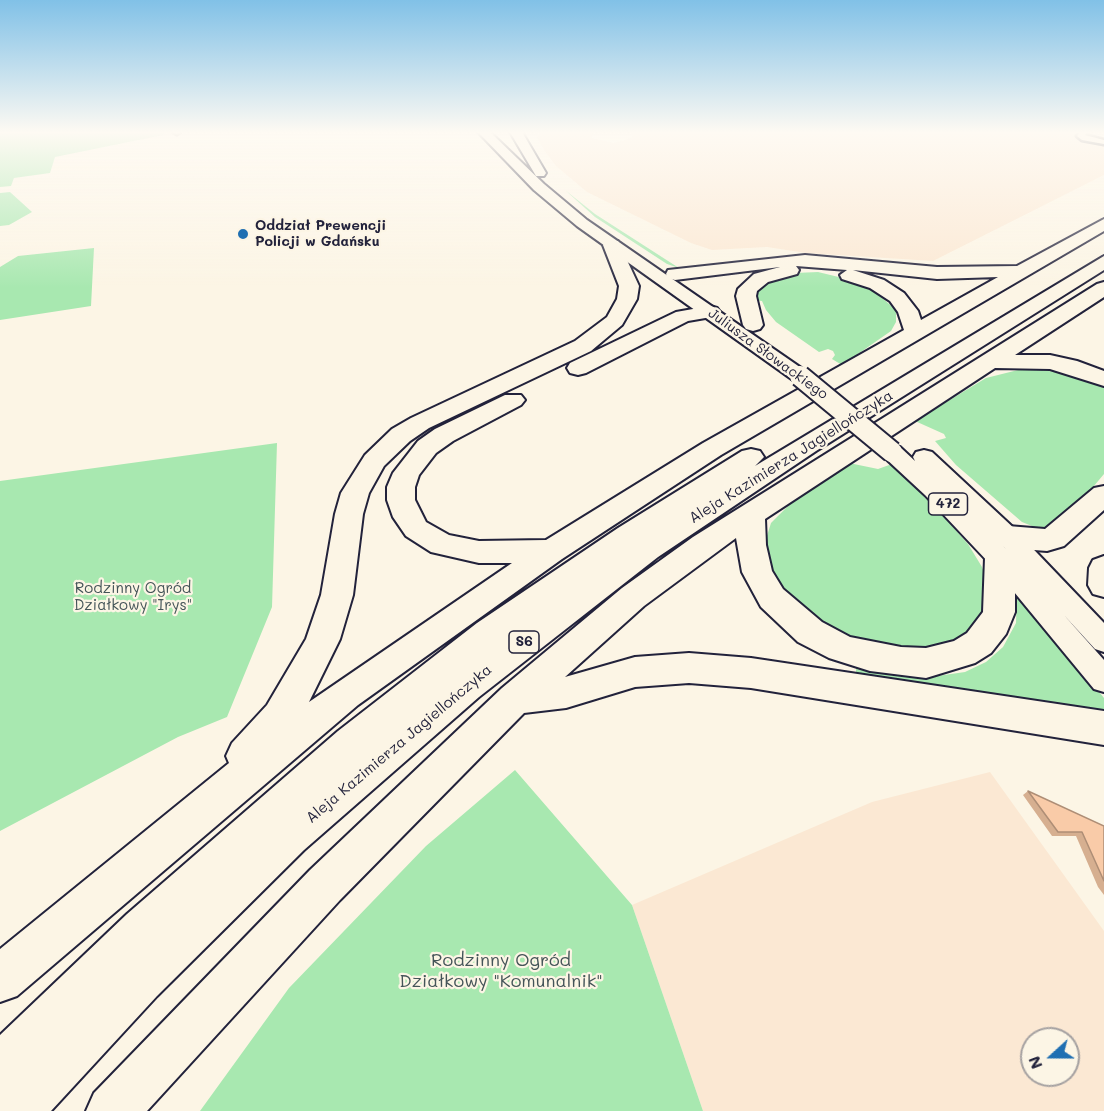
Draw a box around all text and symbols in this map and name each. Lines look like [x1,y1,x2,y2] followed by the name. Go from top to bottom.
[255,218,386,250] place label: Oddział Prewencji Policji w Gdańsku
[236,227,250,241] marker: Oddział Prewencji Policji w Gdańsku
[705,305,831,403] street label: Juliusza Słowackiego
[686,387,896,527] street label: Aleja Kazimierza Jagiellończyka
[928,493,968,515] road number: 472
[74,579,192,614] park label: Rodzinny Ogród Działkowy "Irys"
[509,631,539,653] road number: S6
[302,661,496,827] street label: Aleja Kazimierza Jagiellończyka
[399,949,603,992] park label: Rodzinny Ogród Działkowy "Komunalnik"
[1020,1027,1080,1087] north arrow
[1023,1053,1047,1072] text: N

